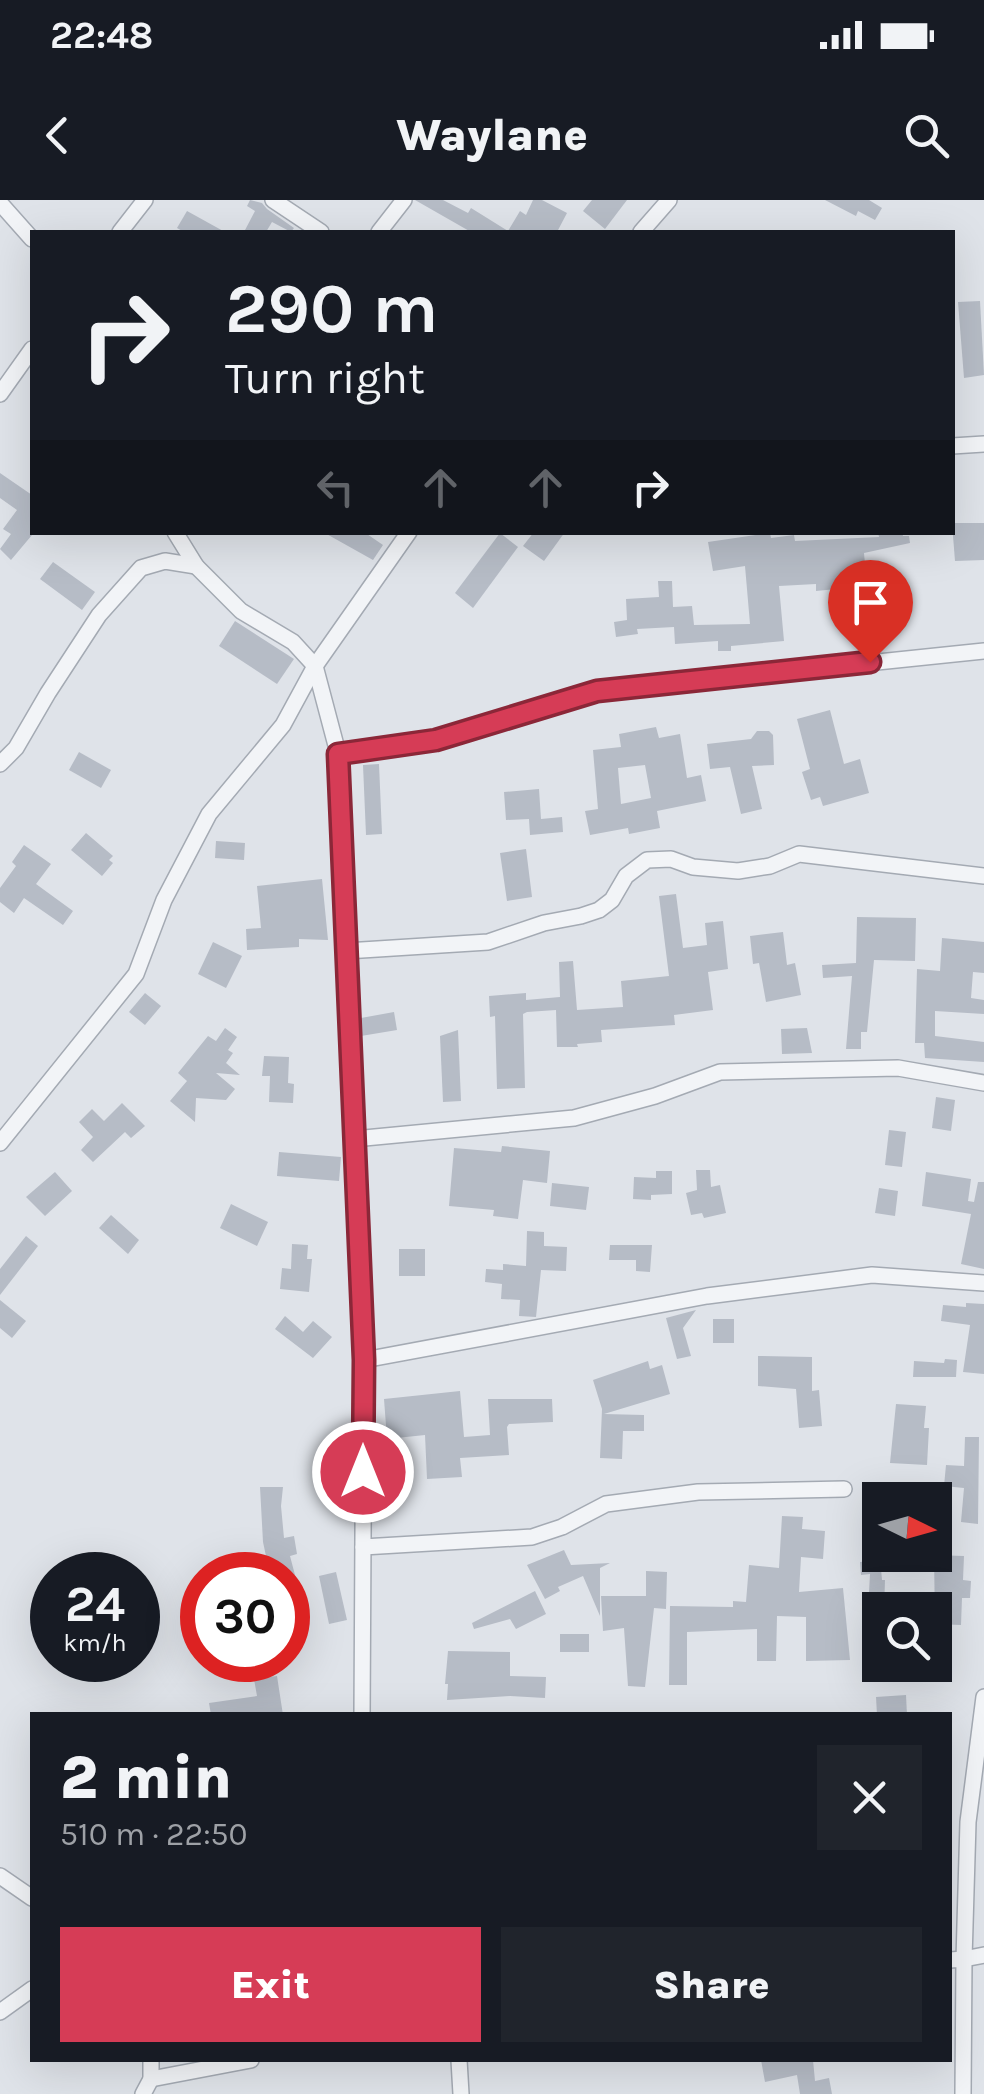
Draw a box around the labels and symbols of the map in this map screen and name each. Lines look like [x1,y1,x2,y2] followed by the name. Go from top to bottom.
[828,560,913,663] pin
[311,1420,415,1524] position arrow
[862,1482,952,1572] north arrow
[180,1552,310,1682] speed limit sign: 30

